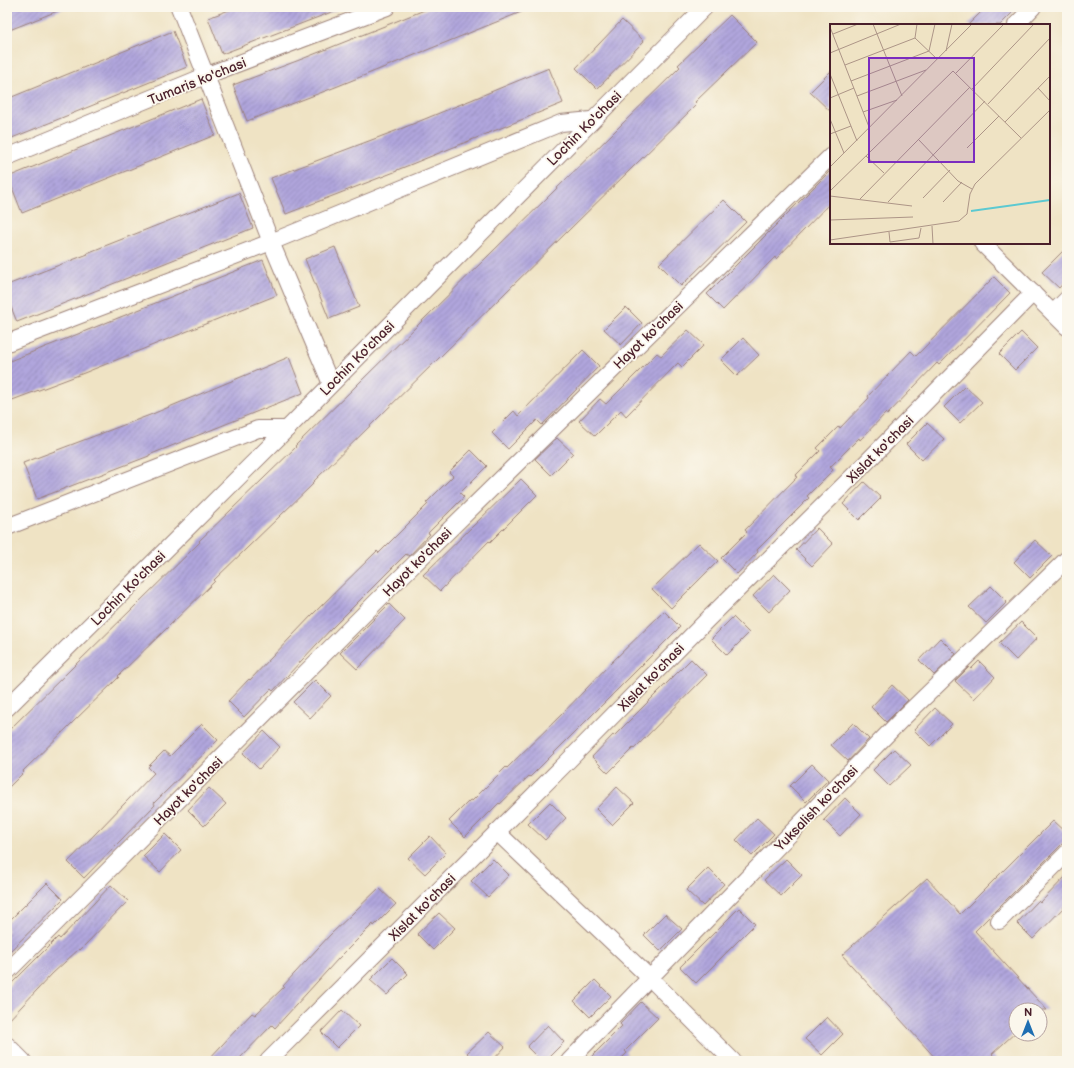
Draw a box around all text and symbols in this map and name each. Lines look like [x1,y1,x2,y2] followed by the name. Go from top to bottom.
[830,24,1050,244] inset map
[146,54,249,109] street label: Tumaris ko'chasi
[543,87,625,169] street label: Lochin Ko'chasi
[610,298,687,373] street label: Hayot ko'chasi
[316,317,398,399] street label: Lochin Ko'chasi
[843,412,917,487] street label: Xislat ko'chasi
[379,524,455,600] street label: Hayot ko'chasi
[87,547,169,629] street label: Lochin Ko'chasi
[614,640,688,716] street label: Xislat ko'chasi
[150,753,226,829] street label: Hayot ko'chasi
[770,762,862,855] street label: Yuksalish ko'chasi
[385,870,459,945] street label: Xislat ko'chasi
[1008,1002,1048,1042] north arrow
[1024,1006,1032,1019] text: N

